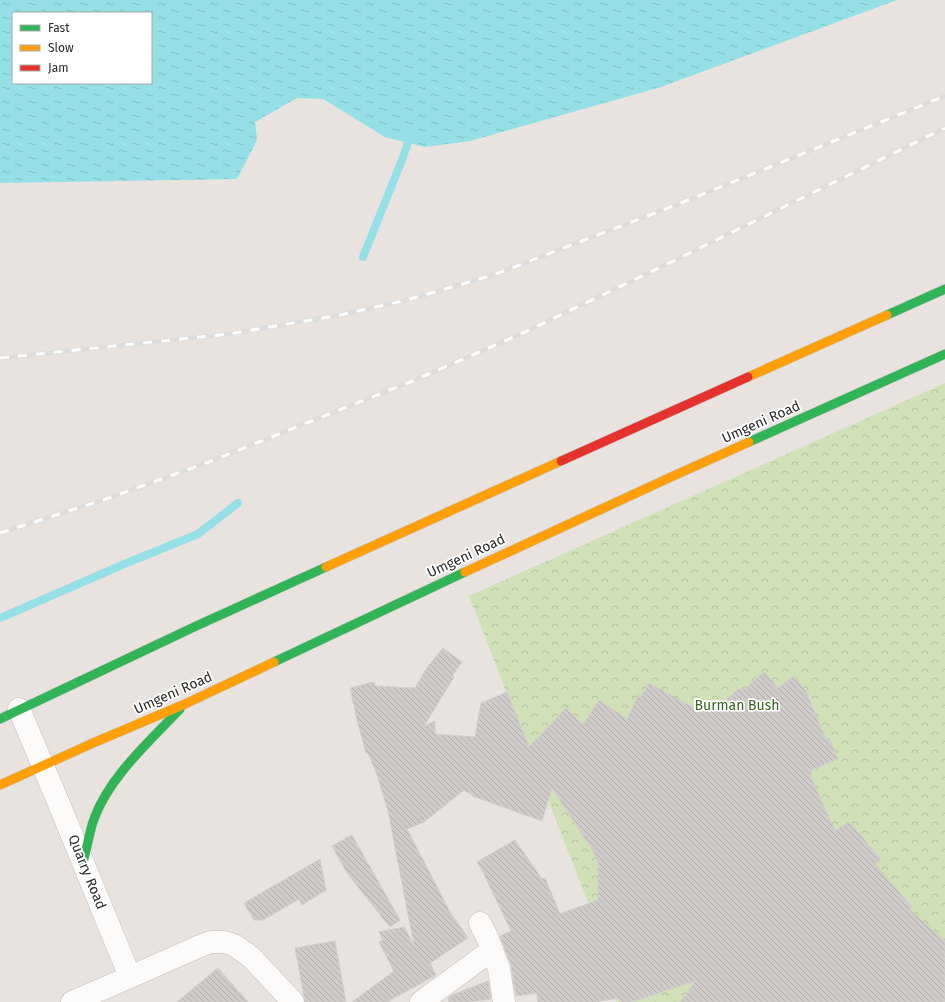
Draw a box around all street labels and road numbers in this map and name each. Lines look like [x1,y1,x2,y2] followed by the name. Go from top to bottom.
[719,397,803,447] street label: Umgeni Road
[424,531,508,581] street label: Umgeni Road
[131,668,215,718] street label: Umgeni Road
[64,832,110,912] street label: Quarry Road

